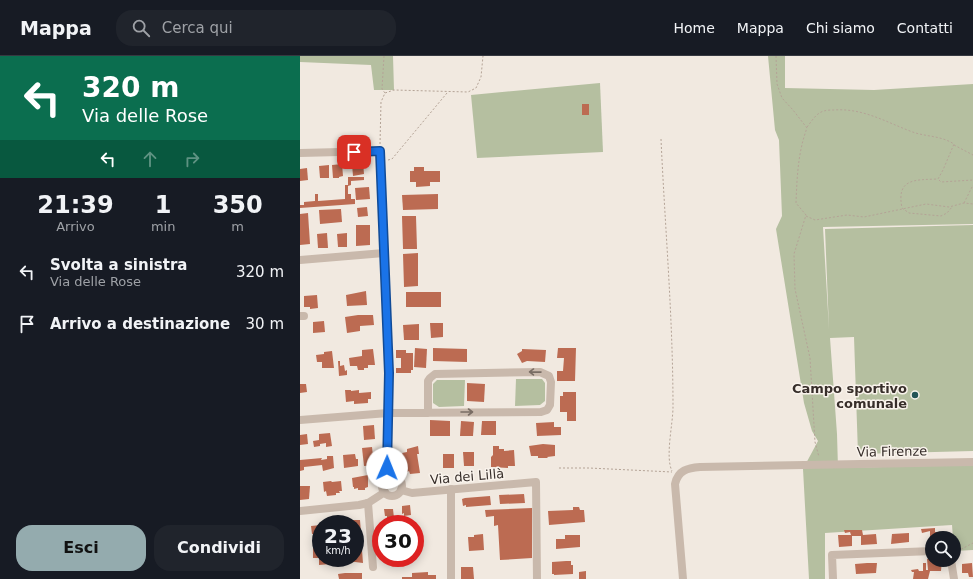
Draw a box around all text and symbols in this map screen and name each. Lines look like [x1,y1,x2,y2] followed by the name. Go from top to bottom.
[116,10,396,46] search box
[20,17,92,39] text: Mappa
[130,17,152,39] icon: search
[162,19,233,37] text: Cerca qui
[674,20,715,36] text: Home
[737,20,784,36] text: Mappa
[806,20,875,36] text: Chi siamo
[897,20,953,36] text: Contatti
[82,71,179,104] text: 320 m
[16,72,68,124] icon: left
[82,105,208,126] text: Via delle Rose
[337,135,371,169] pin
[343,141,365,163] icon: arrive
[97,148,119,170] icon: left
[139,148,161,170] icon: ahead
[181,148,203,170] icon: right
[37,191,114,219] text: 21:39
[155,191,171,219] text: 1
[213,191,263,219] text: 350
[56,219,95,234] text: Arrivo
[151,219,175,234] text: min
[231,219,244,234] text: m
[50,256,187,274] text: Svolta a sinistra
[16,261,38,283] icon: left
[236,263,284,281] text: 320 m
[50,274,141,289] text: Via delle Rose
[16,313,38,335] icon: arrive
[50,315,230,333] text: Arrivo a destinazione
[246,315,284,333] text: 30 m
[529,368,542,376] one-way arrow
[792,381,907,411] place label: Campo sportivo comunale
[910,390,920,400] marker: Campo sportivo comunale
[460,408,473,416] one-way arrow
[857,443,927,460] street label: Via Firenze
[366,447,408,489] position arrow
[429,466,505,487] street label: Via dei Lillà
[372,515,424,567] speed limit sign: 30
[324,524,352,548] text: 23
[16,525,146,571] button: Esci
[154,525,284,571] button: Condividi
[925,531,961,567] map controls
[925,531,961,567] button: search
[325,545,351,556] text: km/h

